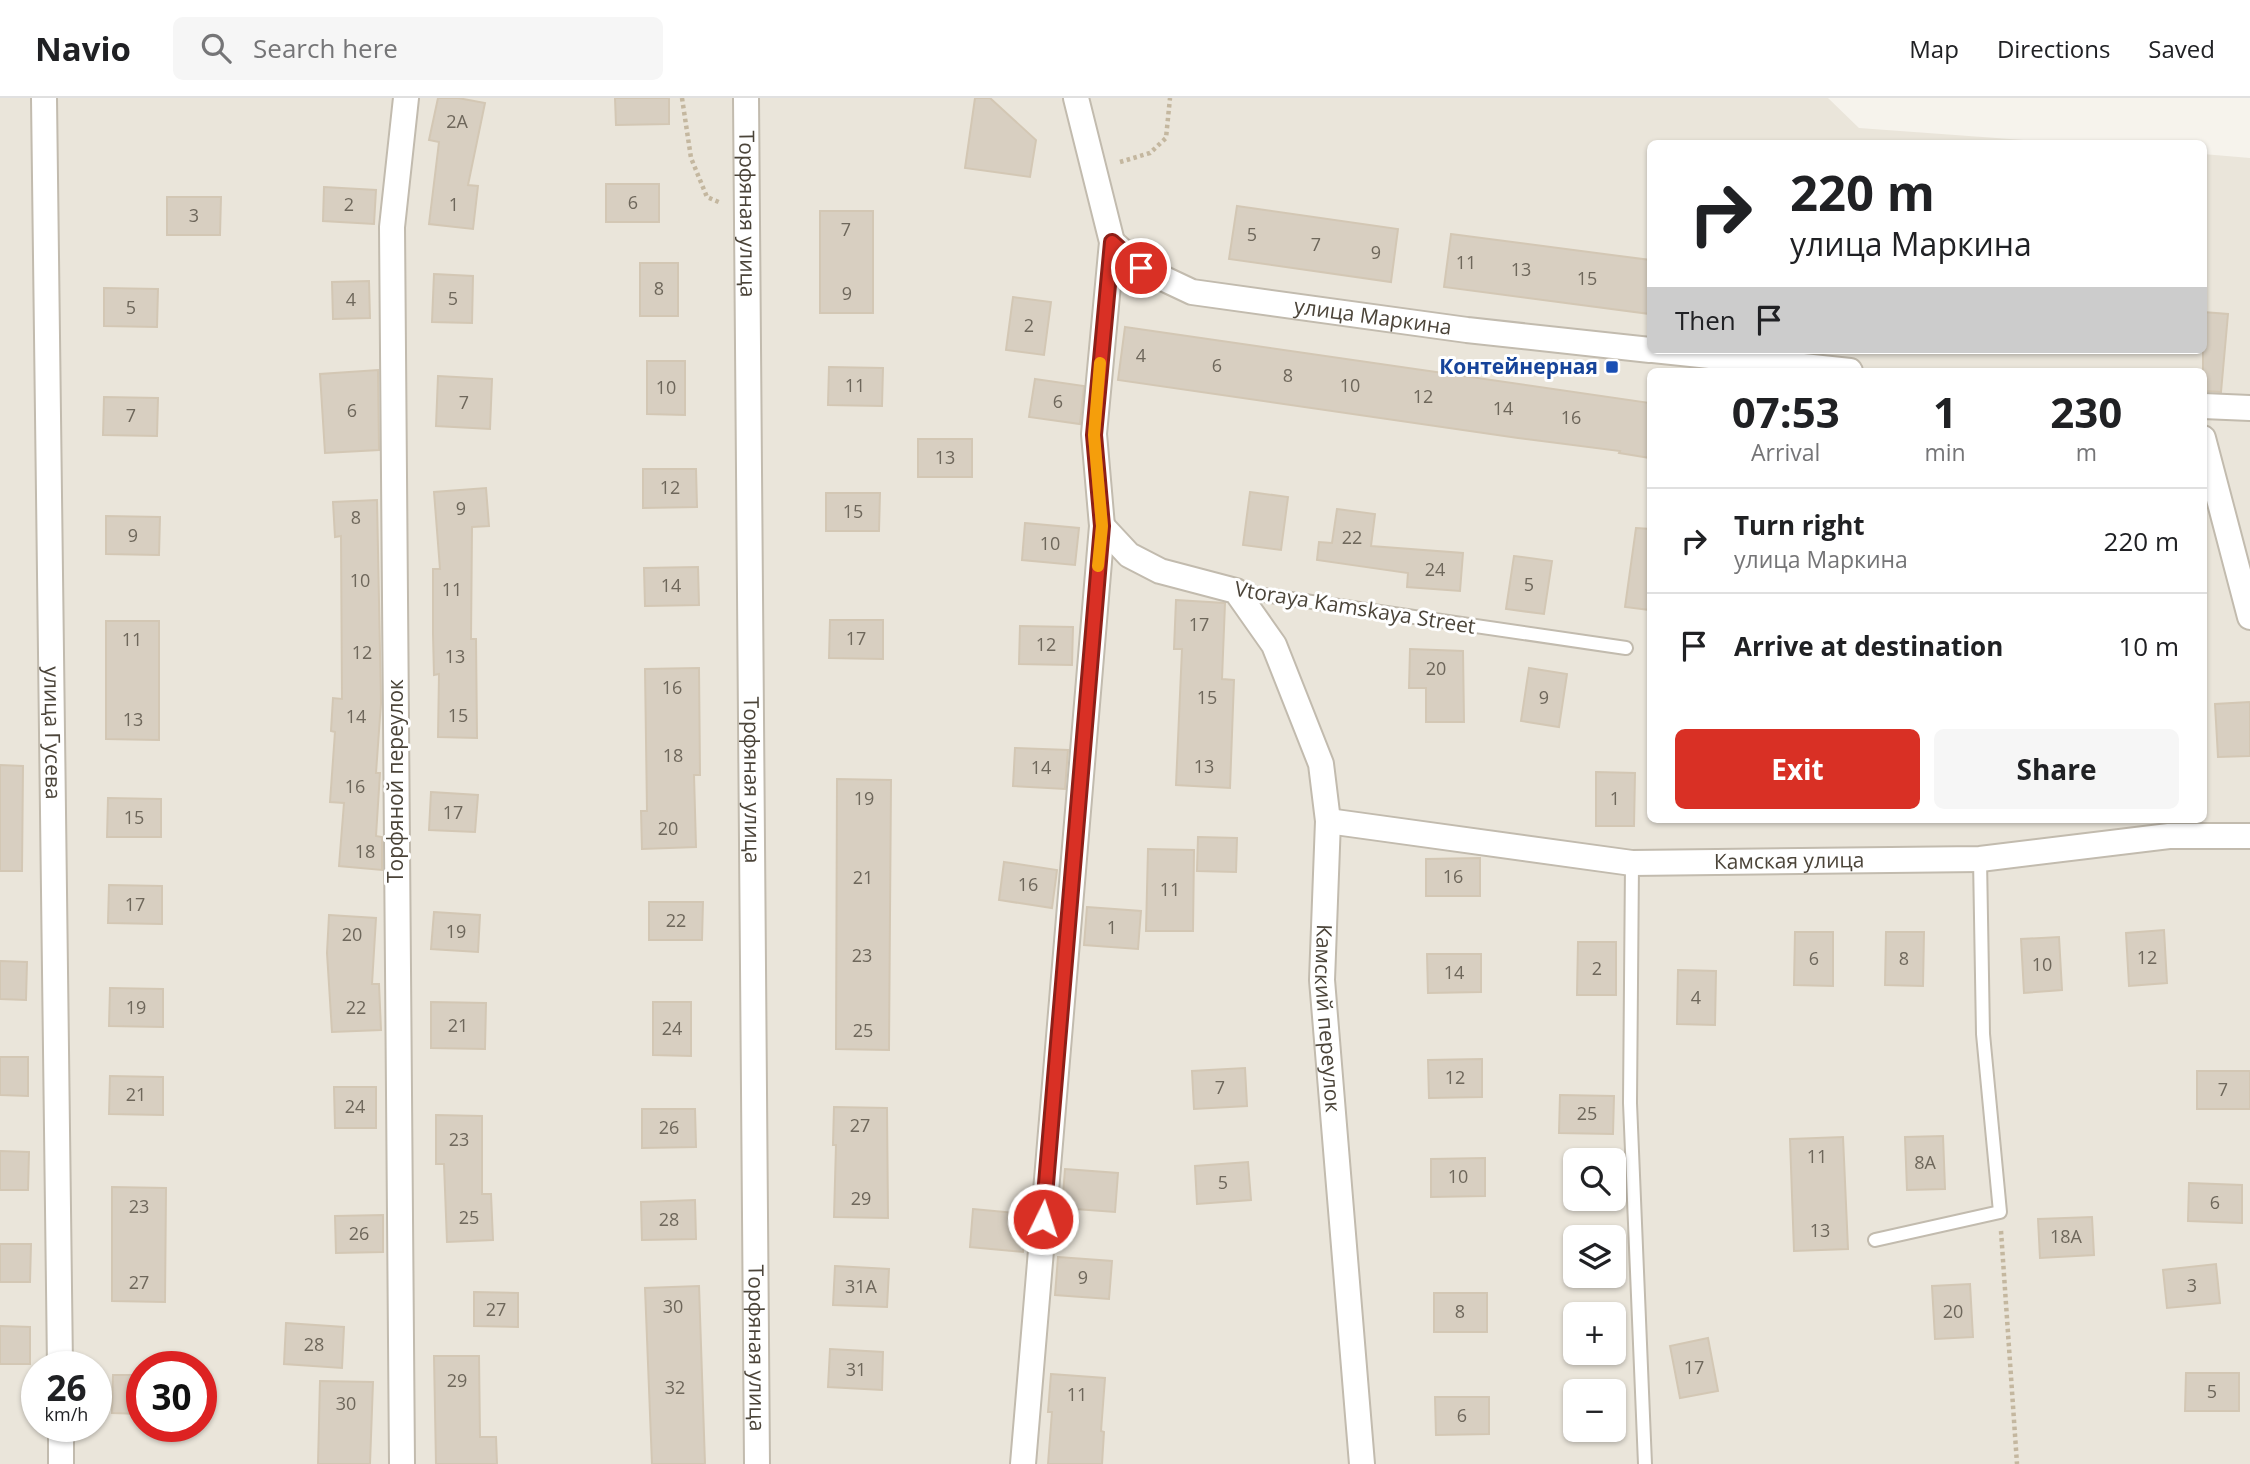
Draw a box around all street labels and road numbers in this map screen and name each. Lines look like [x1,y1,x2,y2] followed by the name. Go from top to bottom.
[733,131,763,297] street label: Торфяная улица
[1293,291,1454,341] street label: улица Маркина
[1233,574,1478,640] street label: Vtoraya Kamskaya Street
[38,666,68,800] street label: улица Гусева
[381,679,409,883] street label: Торфяной переулок
[738,697,767,863] street label: Торфяная улица
[1714,845,1864,875] street label: Камская улица
[1309,924,1348,1113] street label: Камский переулок
[742,1265,772,1431] street label: Торфяная улица

